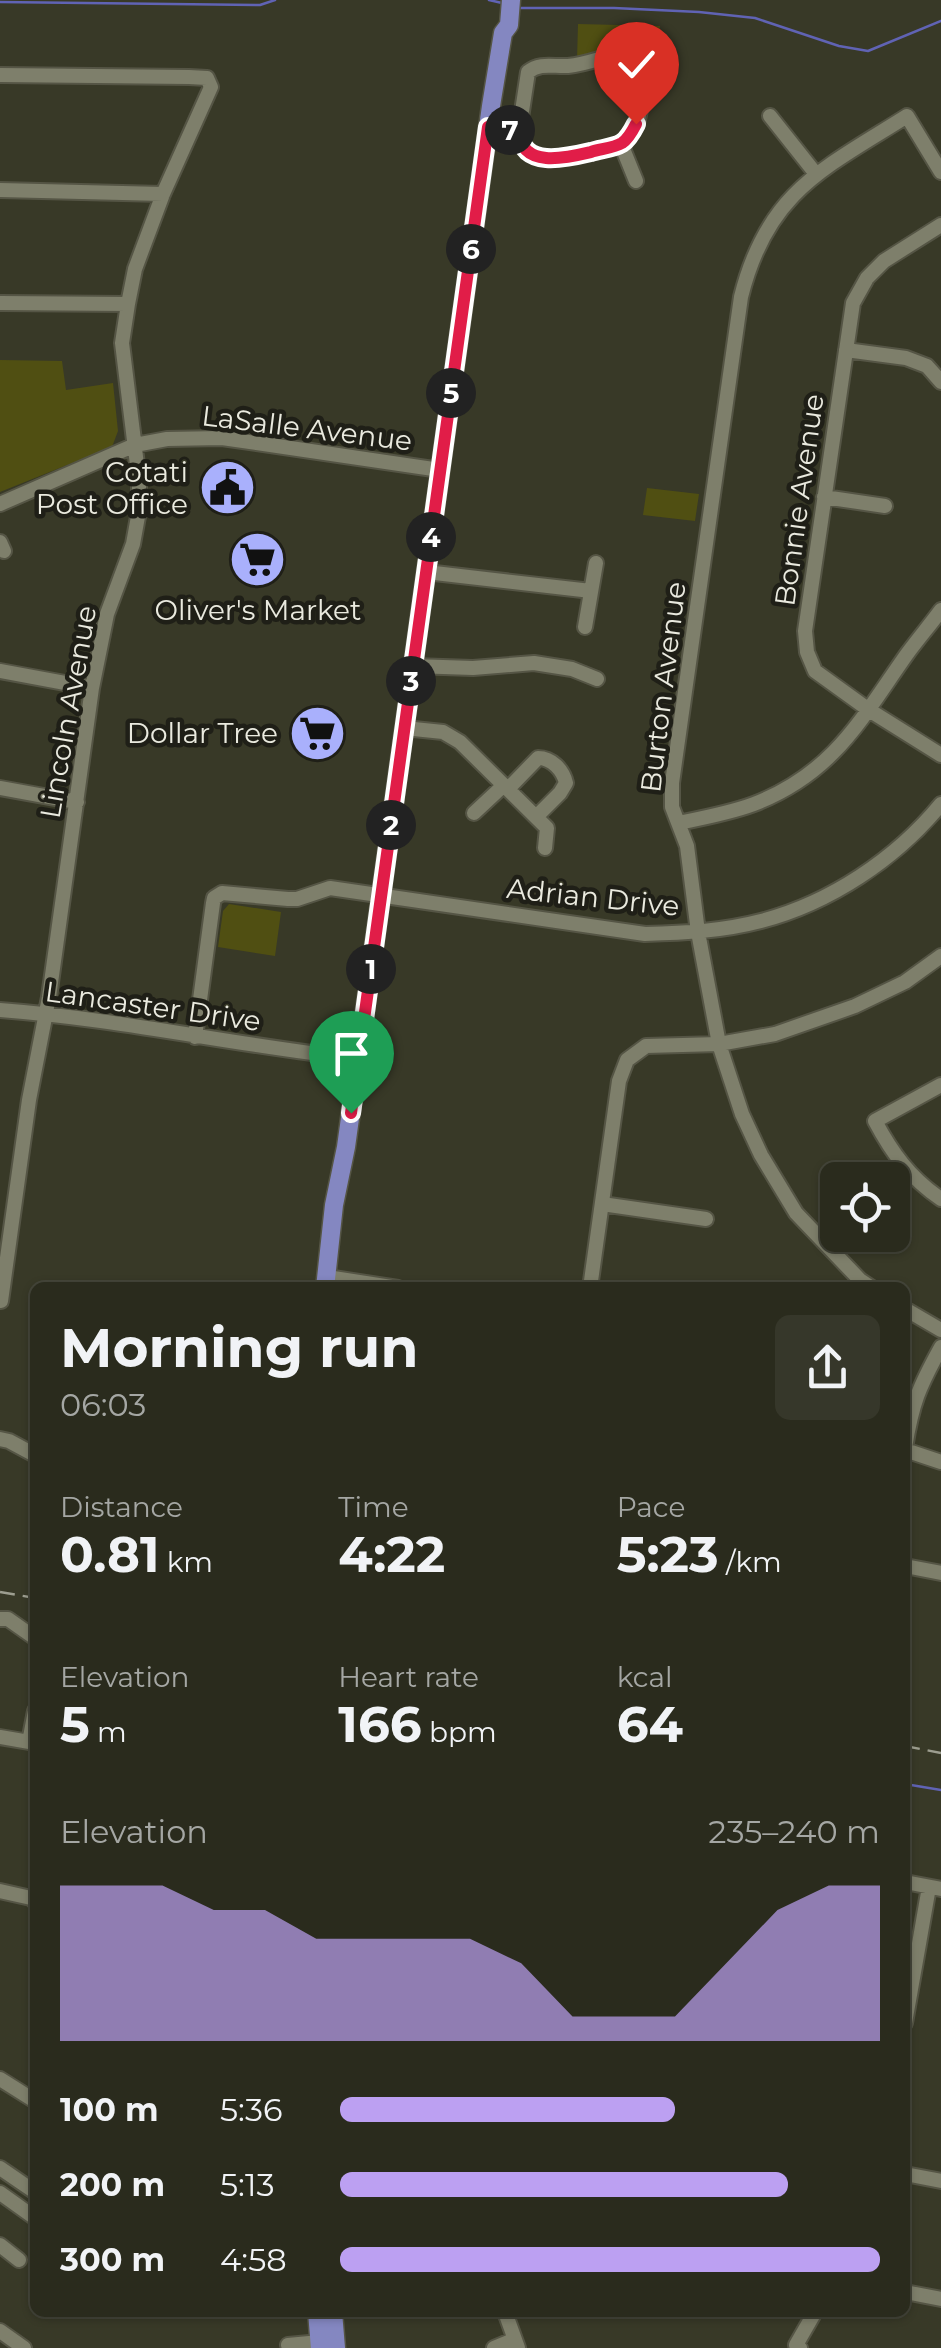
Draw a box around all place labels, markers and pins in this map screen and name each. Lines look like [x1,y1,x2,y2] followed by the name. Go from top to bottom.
[594,22,679,125] pin
[485,105,535,155] pin: 7
[446,224,496,274] pin: 6
[426,368,476,418] pin: 5
[36,455,188,521] place label: Cotati Post Office
[197,458,257,518] public building icon: Cotati Post Office
[406,512,456,562] pin: 4
[228,529,288,589] supermarket icon: Oliver's Market
[155,593,361,627] place label: Oliver's Market
[386,656,436,706] pin: 3
[287,703,347,763] supermarket icon: Dollar Tree
[127,716,278,750] place label: Dollar Tree
[366,800,416,850] pin: 2
[346,944,396,994] pin: 1
[309,1011,394,1114] pin

